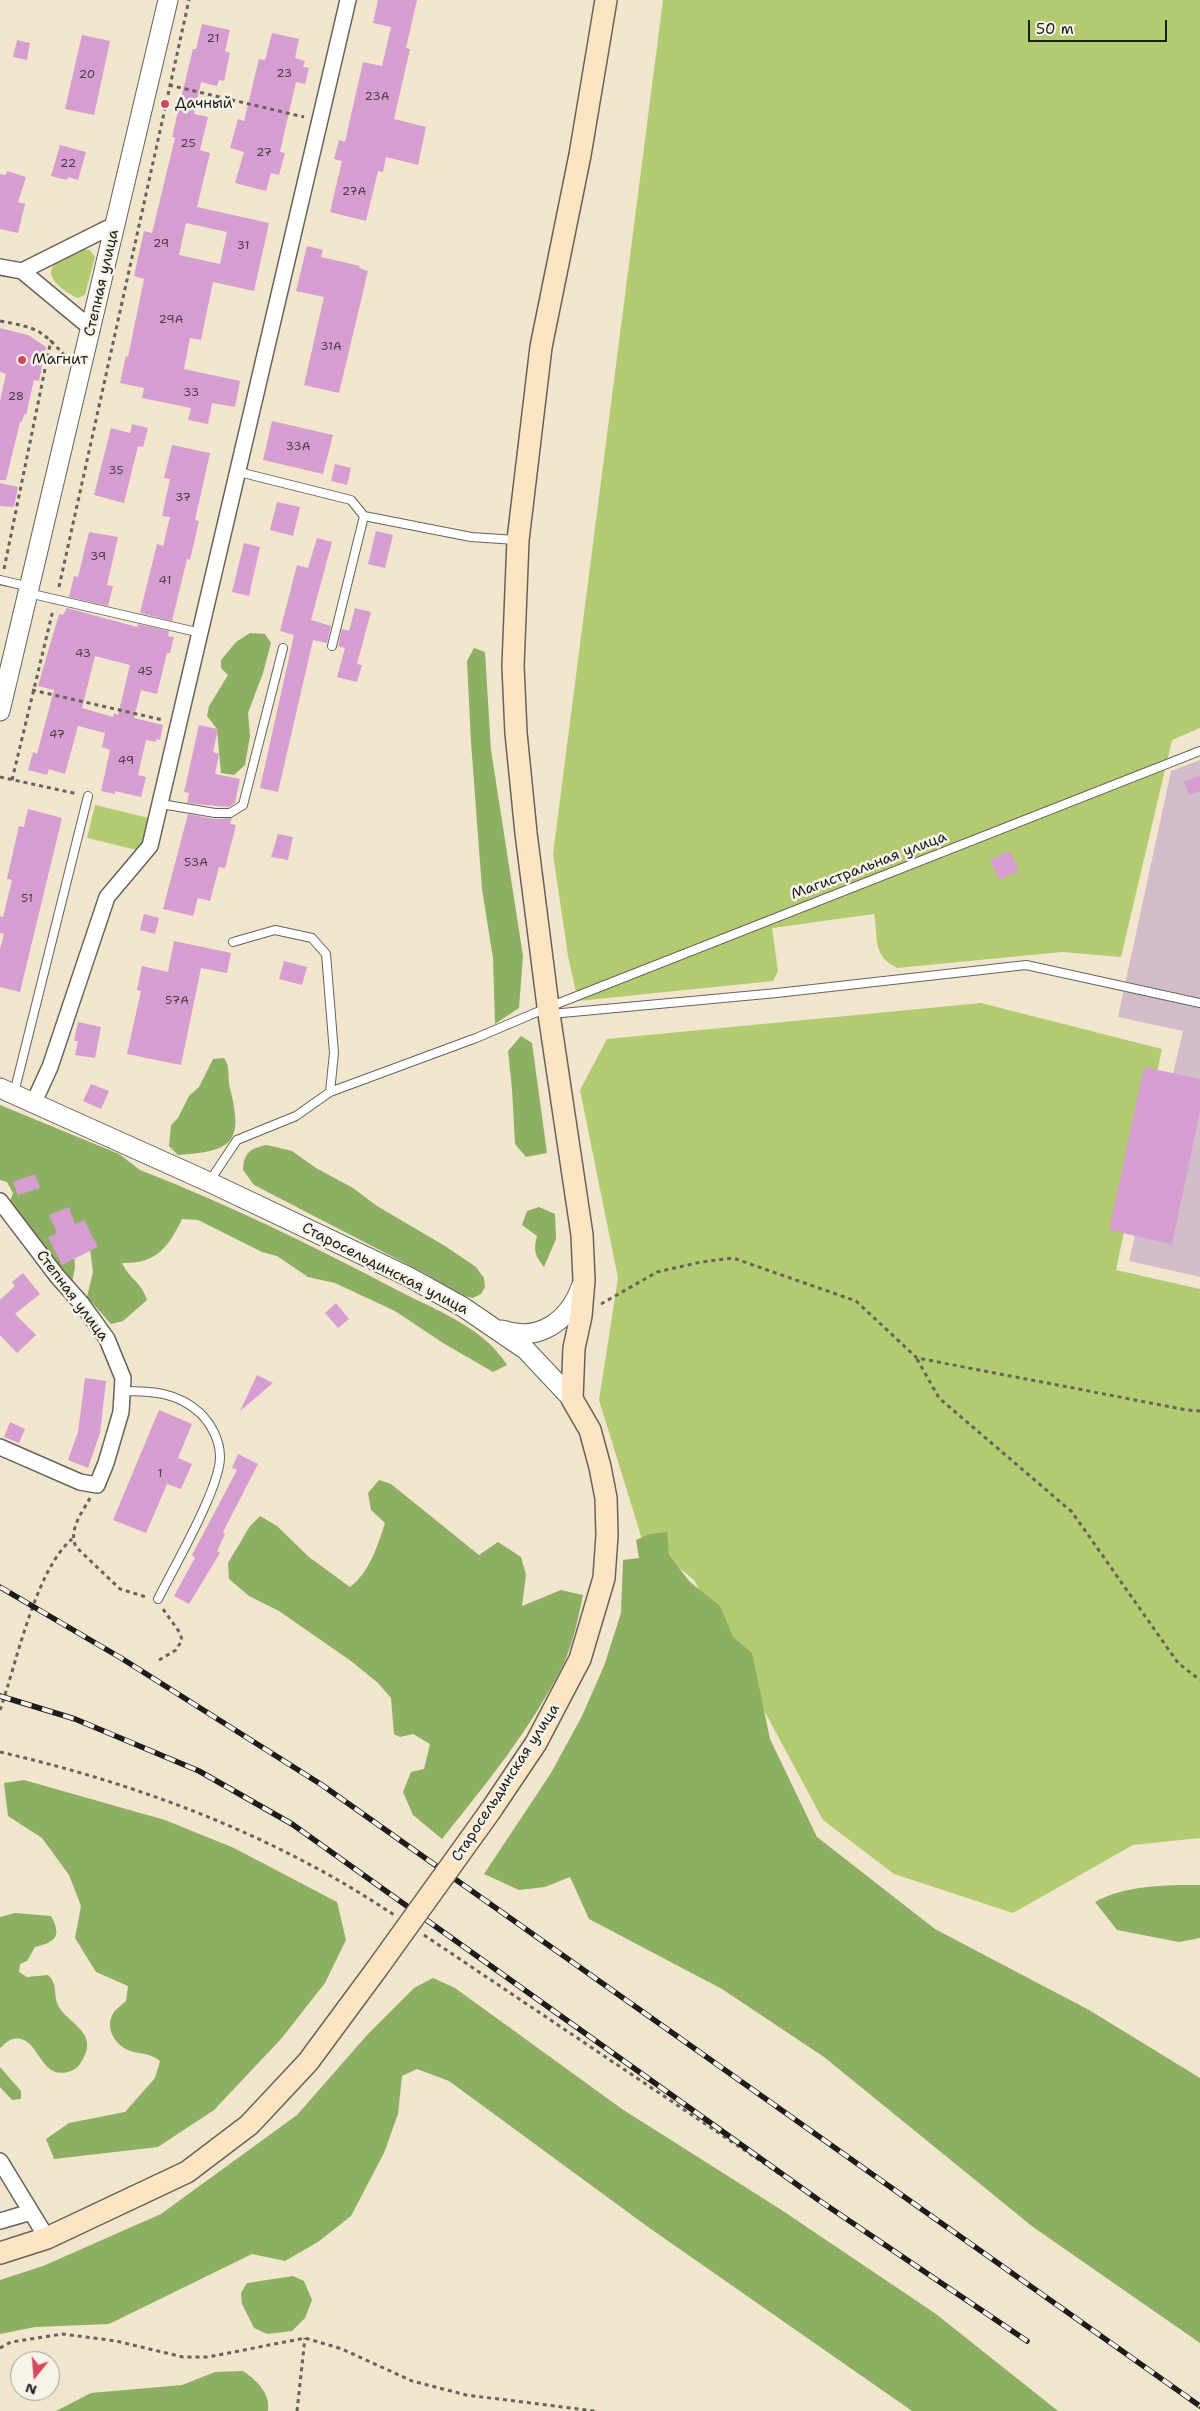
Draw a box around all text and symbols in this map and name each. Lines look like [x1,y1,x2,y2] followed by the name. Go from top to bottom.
[1030,10,1169,42] scale bar
[1036,19,1074,39] text: 50 m
[207,32,219,46] house number: 21
[276,67,292,81] house number: 23
[79,68,95,82] house number: 20
[365,90,389,104] house number: 23А
[175,95,233,113] place label: Дачный
[159,98,171,110] marker: Дачный
[180,137,196,151] house number: 25
[256,146,272,160] house number: 27
[60,157,76,171] house number: 22
[342,185,366,199] house number: 27А
[81,228,123,338] street label: Степная улица
[153,237,169,251] house number: 29
[237,239,249,253] house number: 31
[159,313,183,327] house number: 29А
[320,340,342,354] house number: 31А
[32,351,88,369] place label: Магнит
[16,354,28,366] marker: Магнит
[183,386,199,400] house number: 33
[8,390,24,404] house number: 28
[286,440,310,454] house number: 33А
[108,464,124,478] house number: 35
[175,491,191,505] house number: 37
[90,550,106,564] house number: 39
[159,574,171,588] house number: 41
[75,647,91,661] house number: 43
[137,665,153,679] house number: 45
[49,728,65,742] house number: 47
[118,754,134,768] house number: 49
[789,828,949,904] street label: Магистральная улица
[184,856,208,870] house number: 53А
[21,892,33,906] house number: 51
[165,994,189,1008] house number: 57А
[299,1219,471,1319] street label: Старосельдинская улица
[32,1247,112,1345] street label: Степная улица
[157,1467,163,1481] house number: 1
[448,1701,564,1865] street label: Старосельдинская улица
[10,2351,60,2401] north arrow
[23,2379,39,2400] text: N

